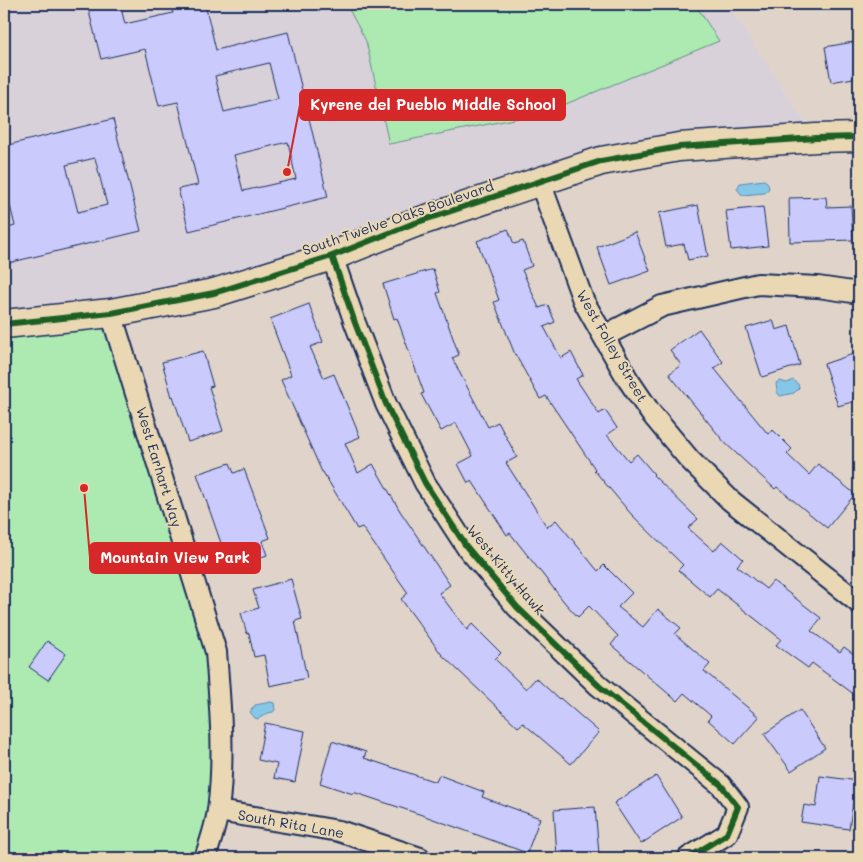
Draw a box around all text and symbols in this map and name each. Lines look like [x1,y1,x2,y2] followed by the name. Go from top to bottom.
[300,90,565,120] callout: Kyrene del Pueblo Middle School
[310,94,556,114] text: Kyrene del Pueblo Middle School
[300,176,496,259] street label: South Twelve Oaks Boulevard
[573,286,652,405] street label: West Folley Street
[132,404,187,529] street label: West Earhart Way
[463,521,550,619] street label: West Kitty Hawk
[90,543,260,573] callout: Mountain View Park
[100,547,250,567] text: Mountain View Park
[236,805,346,842] street label: South Rita Lane

